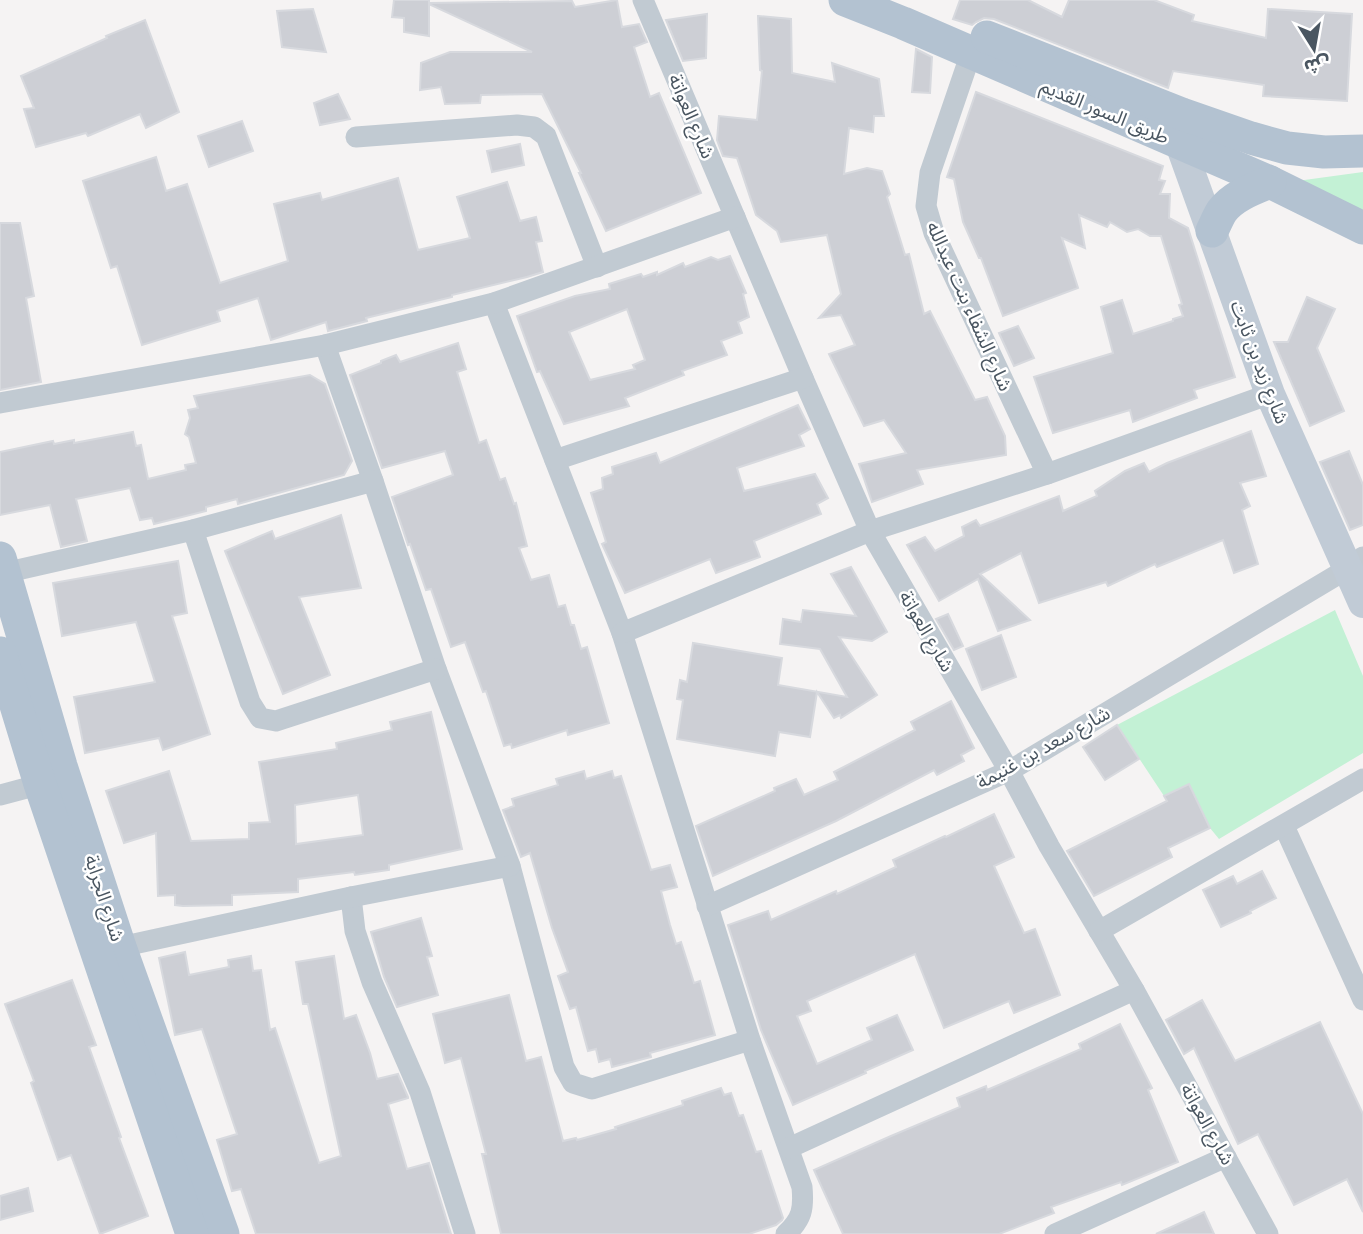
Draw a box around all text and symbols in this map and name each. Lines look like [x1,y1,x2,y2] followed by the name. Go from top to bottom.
[1279,14,1349,84] north arrow
[1302,51,1332,80] text: ش
[662,70,721,163] street label: شارع العواتة
[1036,73,1173,152] street label: طريق السور القديم
[920,217,1018,395] street label: شارع الشفاء بنت عبدالله
[1224,297,1295,428] street label: شارع زيد بن ثابت
[892,586,960,677] street label: شارع العواتة
[972,700,1115,795] street label: شارع سعد بن غنيمة
[78,852,130,945] street label: شارع الجرابة
[1174,1079,1240,1170] street label: شارع العواتة

